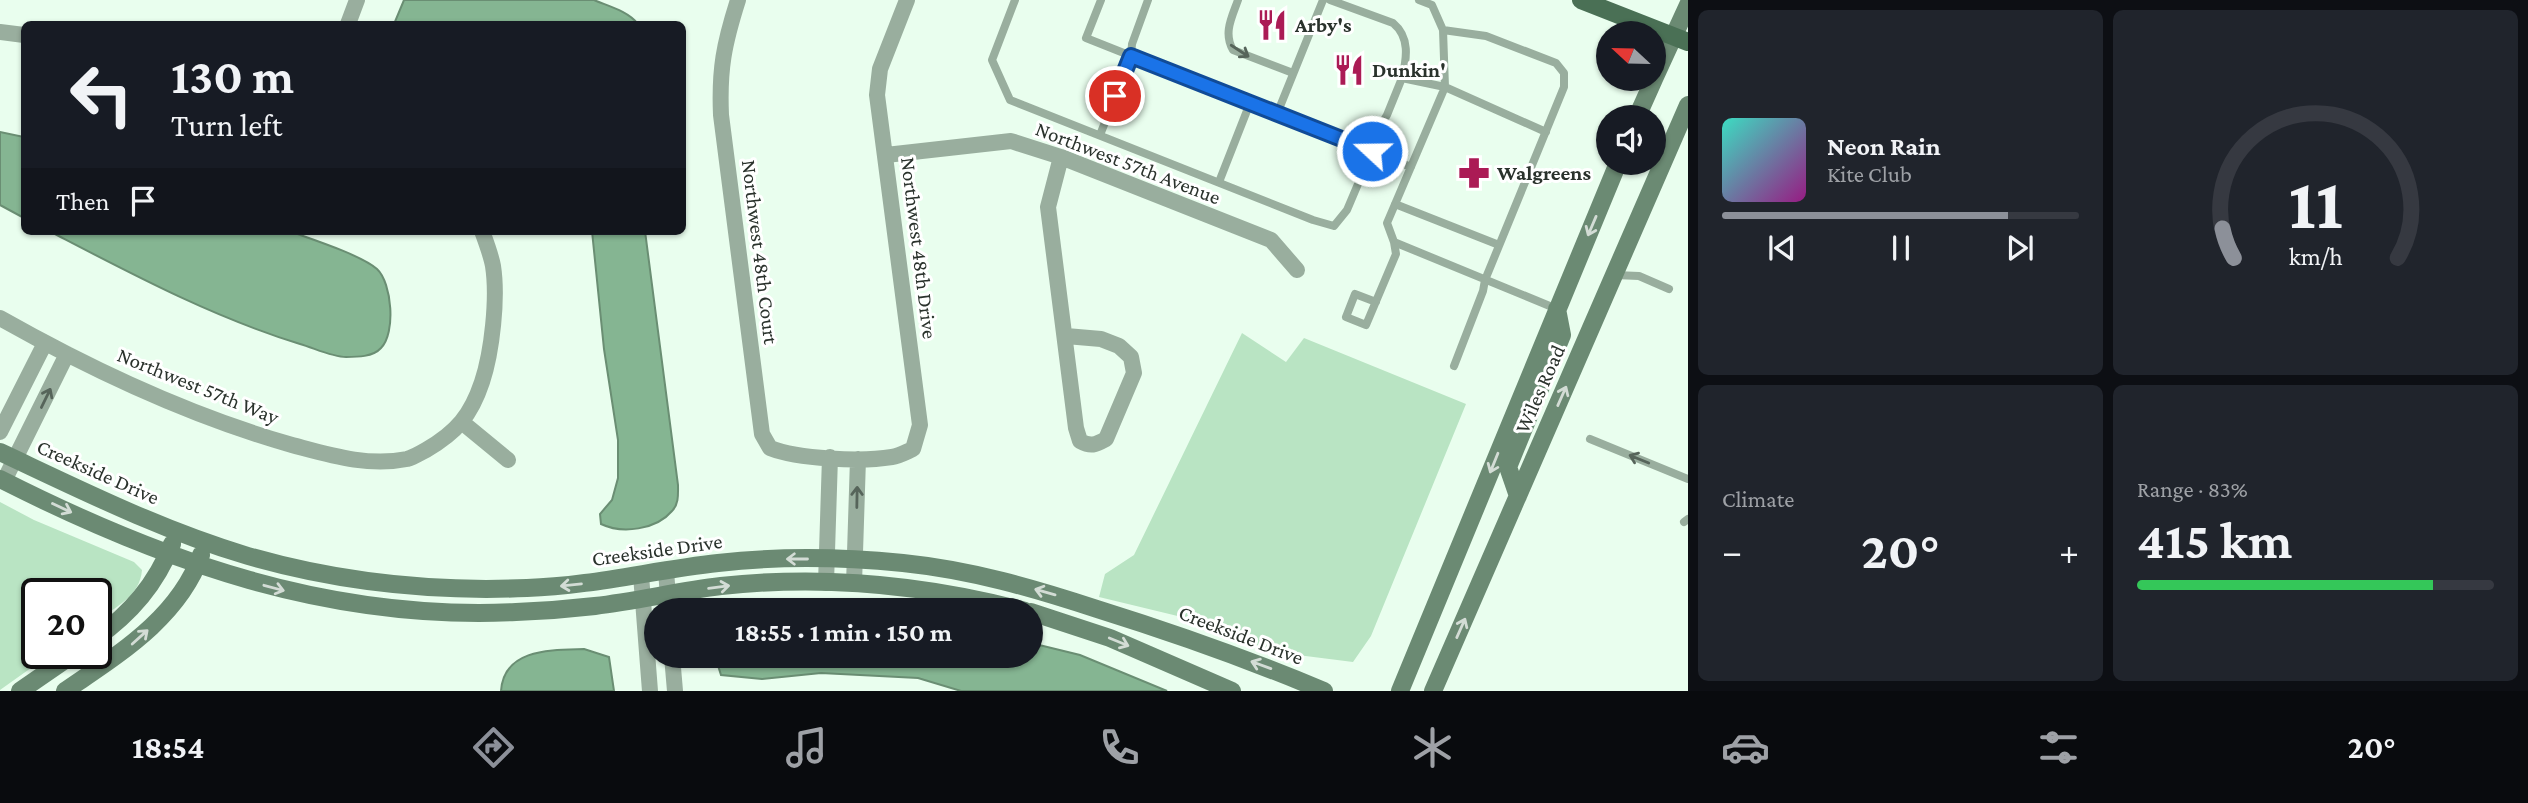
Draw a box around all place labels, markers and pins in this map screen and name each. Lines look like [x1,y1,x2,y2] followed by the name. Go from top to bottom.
[1255,8,1289,42] restaurant icon: Arby's
[1294,13,1352,37] place label: Arby's
[1332,53,1366,87] restaurant icon: Dunkin'
[1372,58,1446,82] place label: Dunkin'
[1085,66,1145,126] pin
[1457,156,1491,190] pharmacy icon: Walgreens
[1496,161,1591,185] place label: Walgreens

